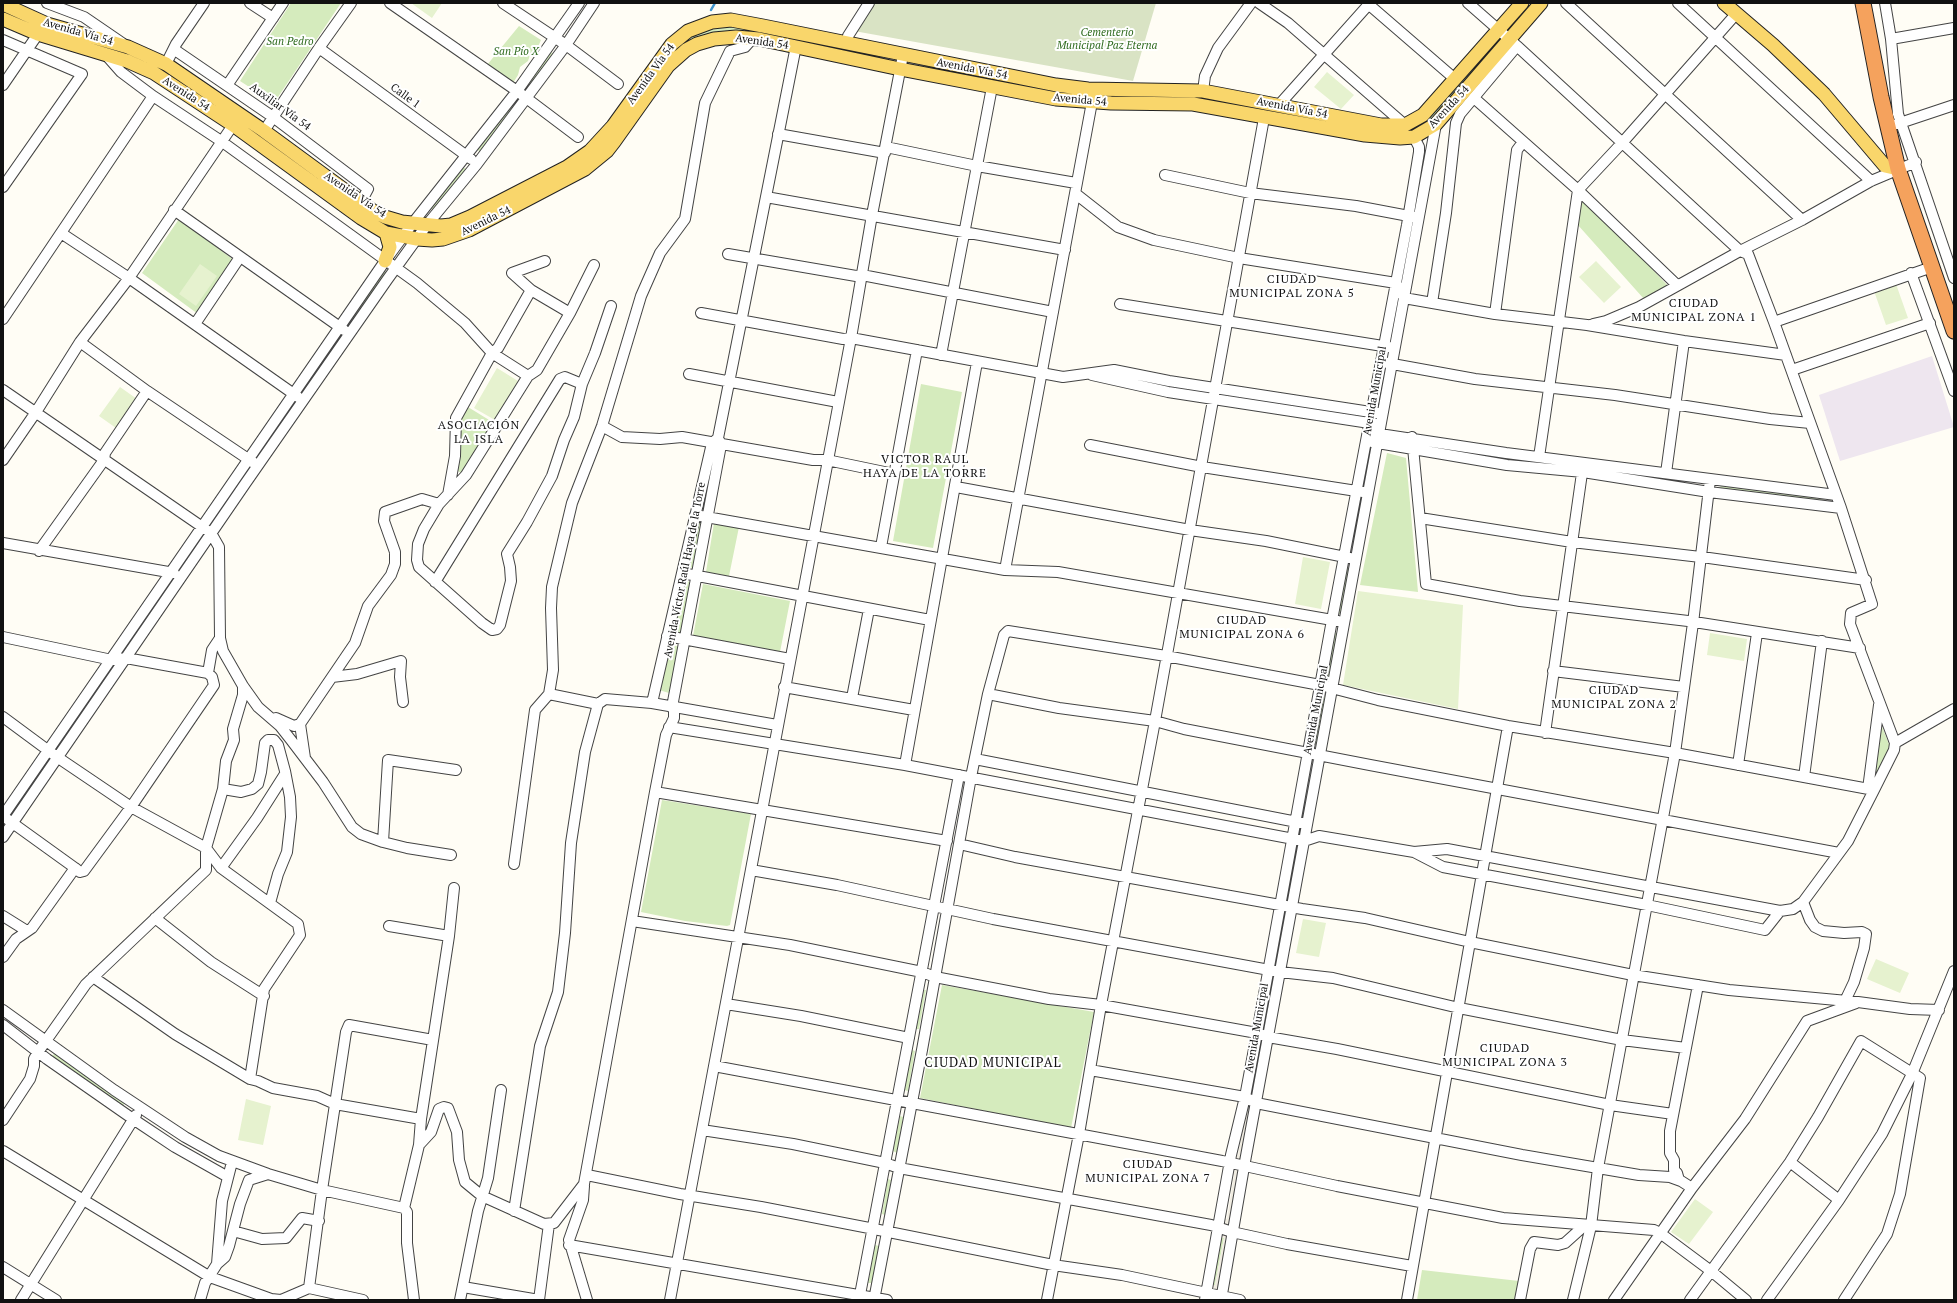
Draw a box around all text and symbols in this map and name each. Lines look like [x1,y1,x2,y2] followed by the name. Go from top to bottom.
[41,16,115,48] street label: Avenida Vía 54
[1057,26,1157,52] park label: Cementerio Municipal Paz Eterna
[735,32,789,52] street label: Avenida 54
[266,35,314,49] park label: San Pedro
[624,41,678,107] street label: Avenida Vía 54
[493,45,539,59] park label: San Pío X
[935,56,1009,82] street label: Avenida Vía 54
[160,74,212,114] street label: Avenida 54
[247,80,313,134] street label: Auxiliar Vía 54
[388,81,422,111] street label: Calle 1
[1426,83,1472,131] street label: Avenida 54
[1053,91,1107,109] street label: Avenida 54
[1255,95,1329,121] street label: Avenida Vía 54
[321,169,389,221] street label: Avenida Vía 54
[459,203,513,239] street label: Avenida 54
[1229,273,1355,301] district label: CIUDAD MUNICIPAL ZONA 5
[1631,297,1757,325] district label: CIUDAD MUNICIPAL ZONA 1
[1361,345,1389,437] street label: Avenida Municipal
[438,419,520,447] district label: ASOCIACIÓN LA ISLA
[863,453,987,481] district label: VICTOR RAUL HAYA DE LA TORRE
[661,481,709,659] street label: Avenida Víctor Raúl Haya de la Torre
[1179,614,1305,642] district label: CIUDAD MUNICIPAL ZONA 6
[1301,664,1331,756] street label: Avenida Municipal
[1551,684,1677,712] district label: CIUDAD MUNICIPAL ZONA 2
[1243,982,1271,1074] street label: Avenida Municipal
[1442,1042,1568,1070] district label: CIUDAD MUNICIPAL ZONA 3
[924,1055,1062,1071] district label: CIUDAD MUNICIPAL
[1085,1158,1211,1186] district label: CIUDAD MUNICIPAL ZONA 7

